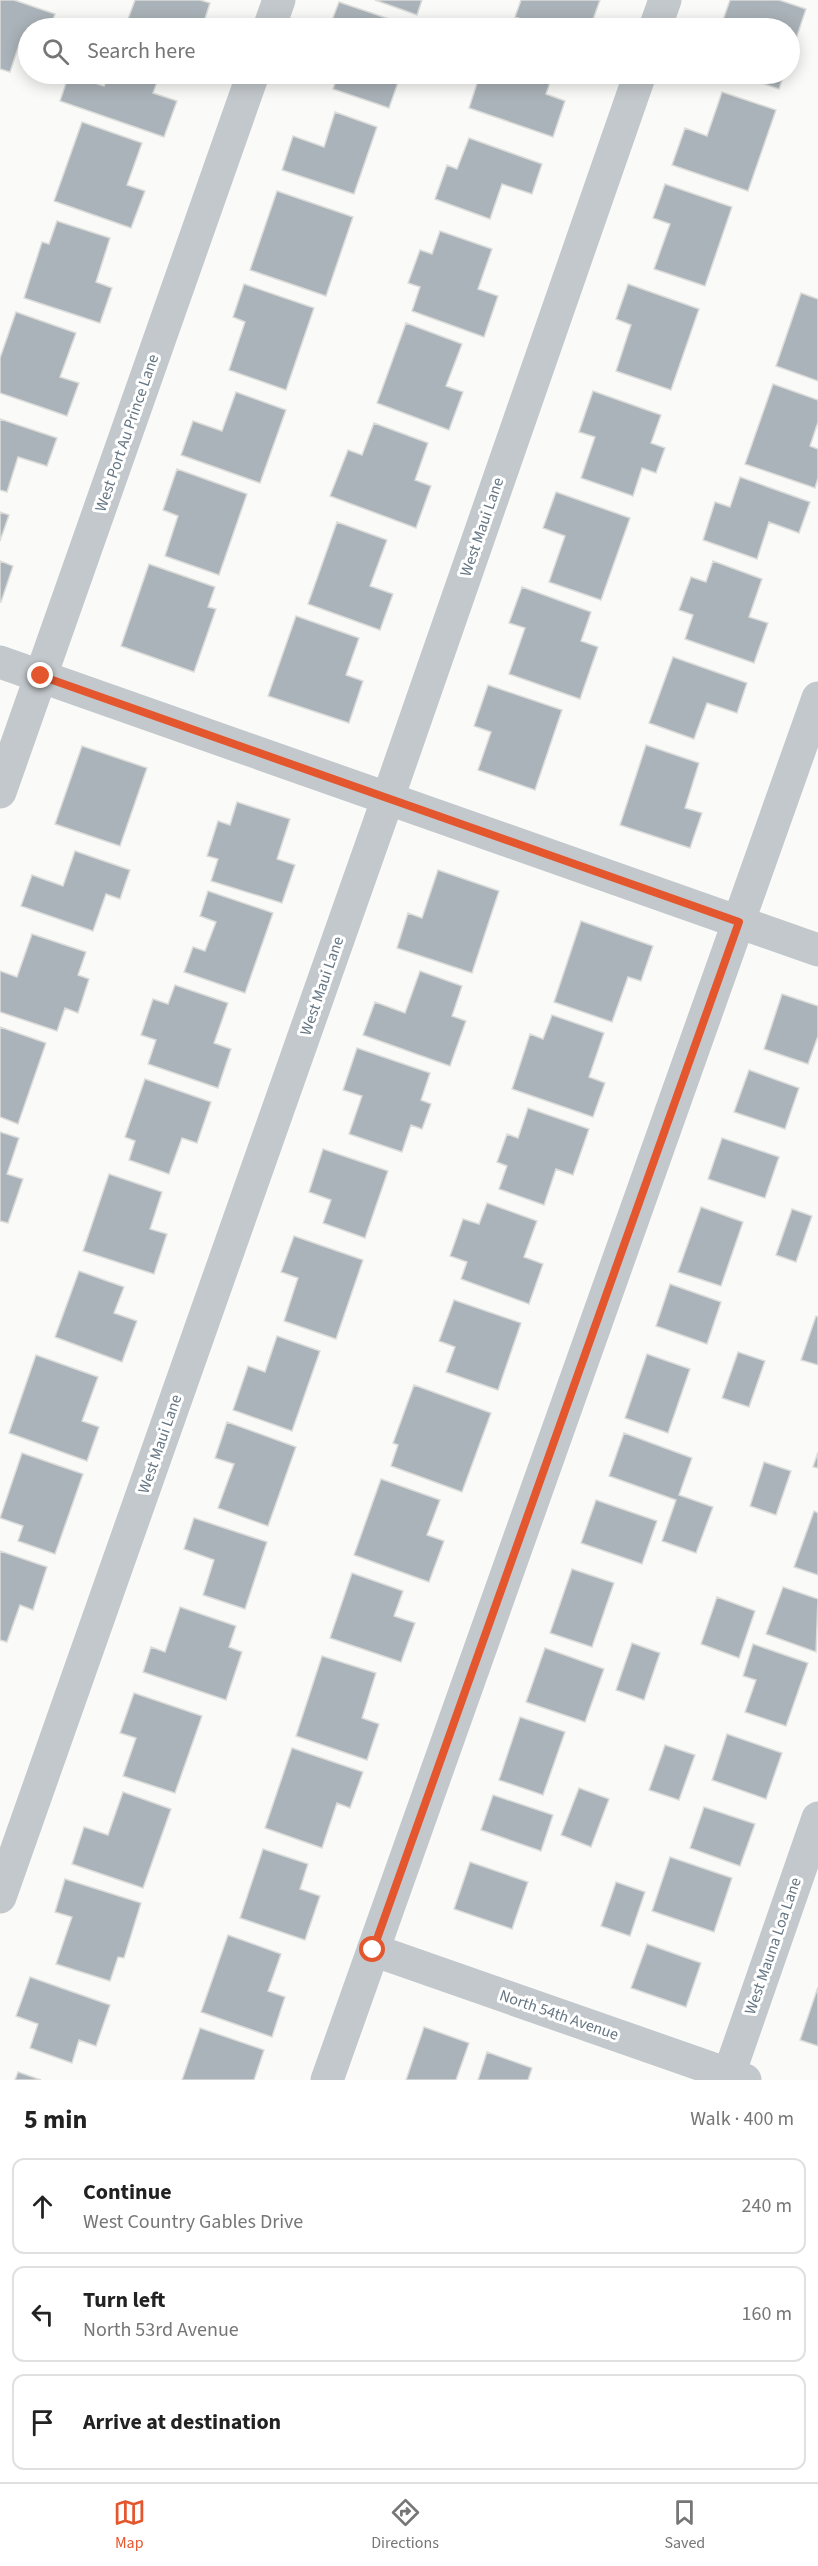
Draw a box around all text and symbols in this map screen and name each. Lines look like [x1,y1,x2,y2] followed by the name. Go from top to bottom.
[18,18,800,84] search box
[39,35,72,68] icon: search
[87,35,195,67] text: Search here
[90,351,164,515] street label: West Port Au Prince Lane
[455,474,509,580] street label: West Maui Lane
[27,662,53,688] route end
[295,933,349,1039] street label: West Maui Lane
[133,1391,187,1497] street label: West Maui Lane
[739,1874,807,2018] street label: West Mauna Loa Lane
[359,1936,385,1962] route start
[497,1984,621,2046] street label: North 54th Avenue
[24,2101,87,2138] text: 5 min
[690,2105,794,2133] text: Walk · 400 m
[83,2176,172,2208] text: Continue
[26,2190,59,2223] icon: ahead
[742,2192,792,2220] text: 240 m
[83,2208,303,2236] text: West Country Gables Drive
[83,2284,165,2316] text: Turn left
[26,2298,59,2331] icon: left
[742,2300,792,2328] text: 160 m
[83,2316,239,2344] text: North 53rd Avenue
[26,2406,59,2439] icon: arrive
[83,2406,281,2438] text: Arrive at destination
[113,2496,146,2554] tab: Map
[371,2496,439,2554] tab: Directions
[664,2496,705,2554] tab: Saved

